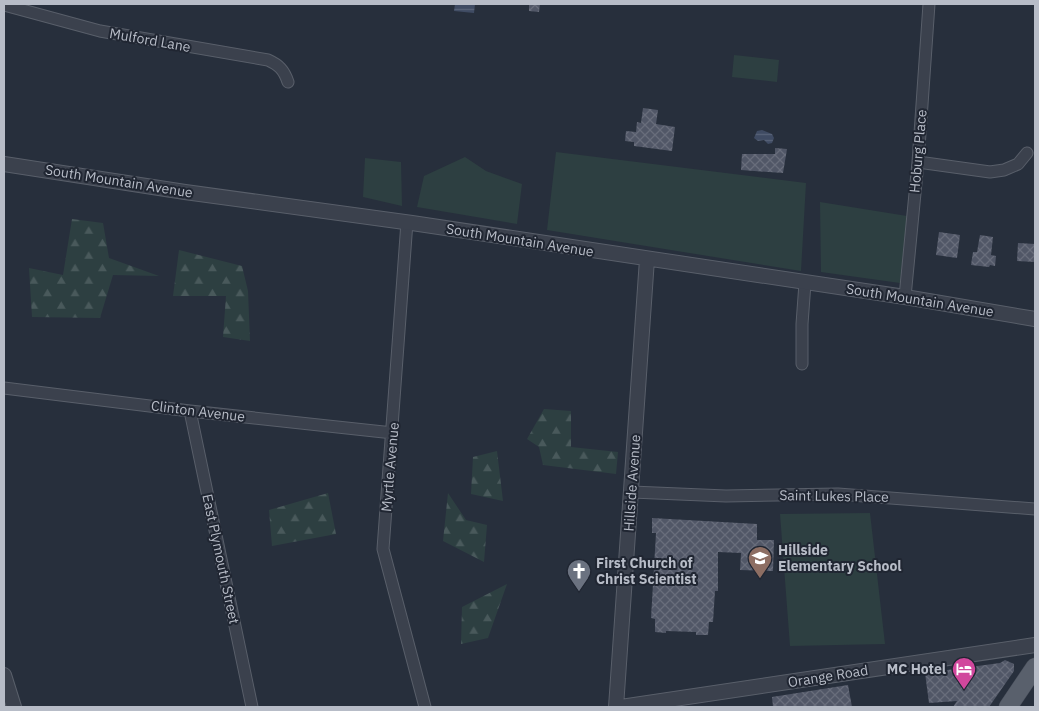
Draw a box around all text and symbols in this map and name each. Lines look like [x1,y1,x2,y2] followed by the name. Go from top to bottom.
[108,24,192,56] street label: Mulford Lane
[905,108,931,193] street label: Hoburg Place
[44,160,194,202] street label: South Mountain Avenue
[445,219,595,261] street label: South Mountain Avenue
[845,279,995,321] street label: South Mountain Avenue
[150,396,246,426] street label: Clinton Avenue
[377,421,403,513] street label: Myrtle Avenue
[620,434,644,532] street label: Hillside Avenue
[779,486,889,506] street label: Saint Lukes Place
[198,492,244,626] street label: East Plymouth Street
[778,541,902,575] place label: Hillside Elementary School
[747,545,773,579] school or university icon: Hillside Elementary School
[596,554,697,588] place label: First Church of Christ Scientist
[566,558,592,592] church icon: First Church of Christ Scientist
[951,656,977,690] hotel icon: MC Hotel
[887,660,946,678] place label: MC Hotel
[787,661,869,691] street label: Orange Road

